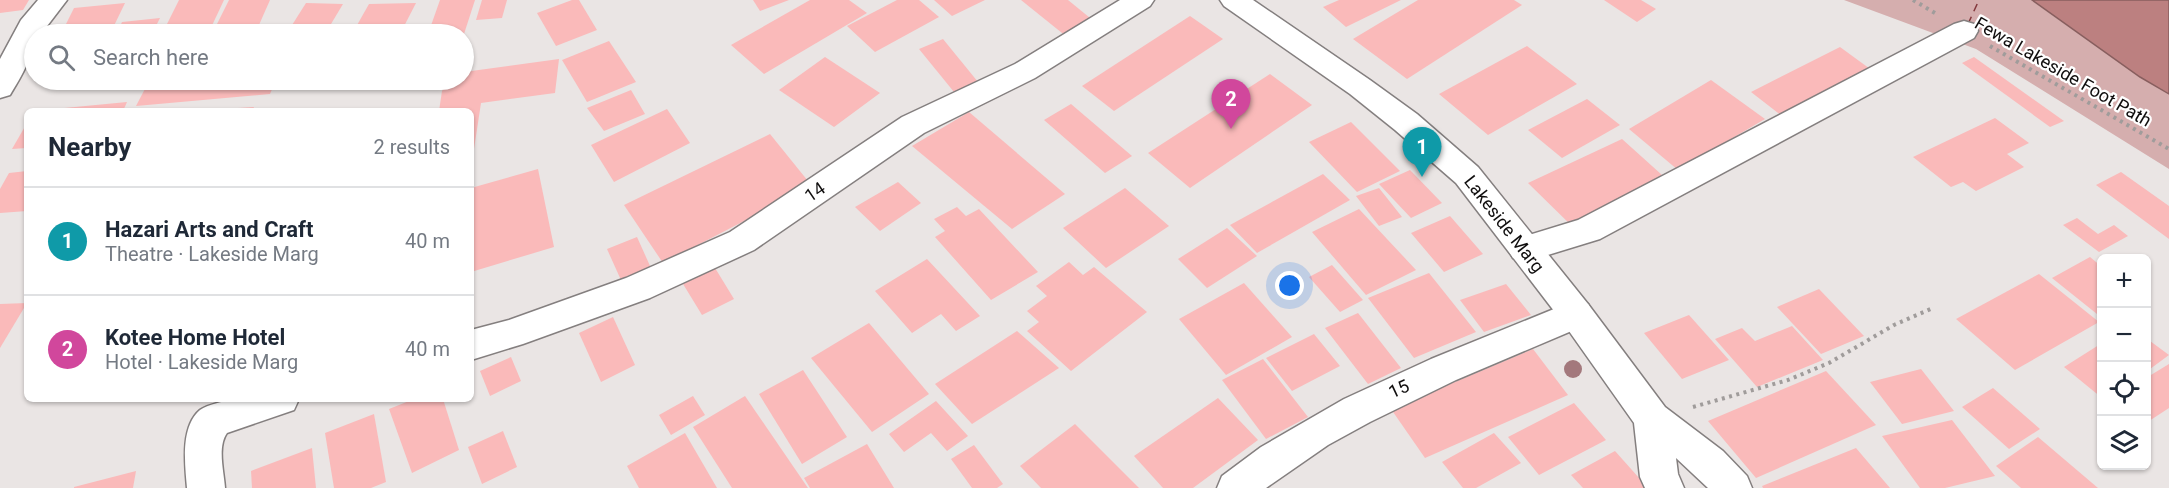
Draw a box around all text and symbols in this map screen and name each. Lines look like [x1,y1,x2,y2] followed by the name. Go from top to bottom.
[1971,12,2155,131] street label: Fewa Lakeside Foot Path
[24,24,474,90] search box
[45,41,78,74] icon: search
[93,45,209,70] text: Search here
[1212,80,1250,129] pin: 2
[1402,128,1442,177] pin: 1
[48,132,131,162] text: Nearby
[374,135,450,159] text: 2 results
[1460,171,1549,276] street label: Lakeside Marg
[800,177,829,206] street label: 14
[105,217,313,242] text: Hazari Arts and Craft
[62,229,73,253] text: 1
[405,229,450,253] text: 40 m
[105,242,319,266] text: Theatre · Lakeside Marg
[2097,254,2151,470] map controls
[2097,254,2151,308] button: +
[1275,271,1304,300] your location
[2097,308,2151,362] button: −
[105,325,285,350] text: Kotee Home Hotel
[62,337,73,361] text: 2
[405,337,450,361] text: 40 m
[105,350,298,374] text: Hotel · Lakeside Marg
[2097,362,2151,416] button: locate
[1385,375,1412,402] street label: 15
[2097,416,2151,470] button: layers

